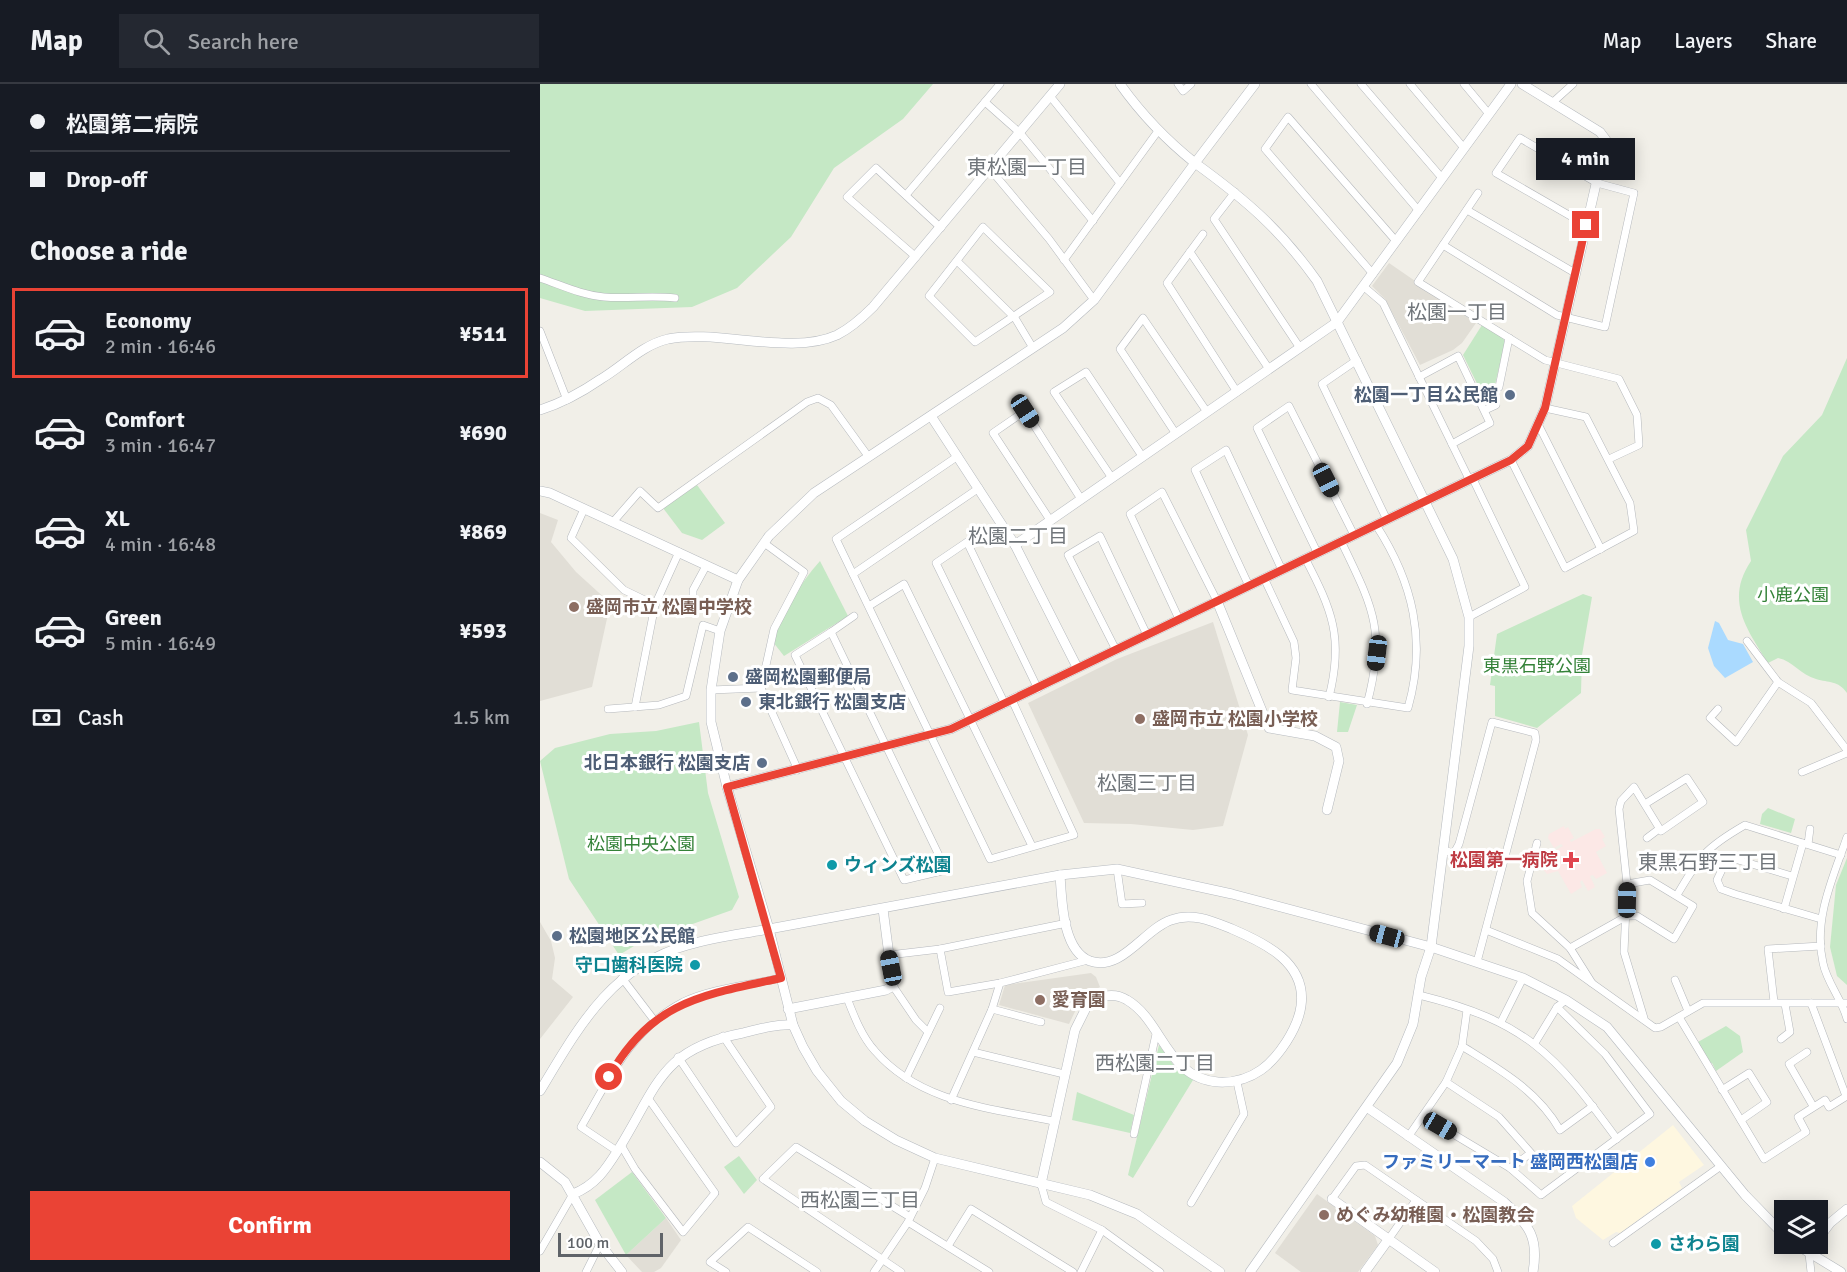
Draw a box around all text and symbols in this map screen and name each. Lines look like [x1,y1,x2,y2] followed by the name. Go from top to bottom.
[119,14,539,68] search box
[30,24,83,58] text: Map
[140,25,173,58] icon: search
[188,28,299,55] text: Search here
[1603,28,1641,54] text: Map
[1674,28,1732,54] text: Layers
[1765,28,1817,54] text: Share
[66,111,198,138] text: 松園第二病院
[1536,138,1636,180] callout: 4 min
[1561,146,1610,171] text: 4 min
[967,155,1087,180] district label: 東松園一丁目
[66,166,147,193] text: Drop-off
[1572,211,1599,238] route end
[30,235,188,268] text: Choose a ride
[1407,300,1507,325] district label: 松園一丁目
[33,306,87,360] icon: car
[105,307,191,334] text: Economy
[459,320,507,347] text: ¥511
[105,334,216,359] text: 2 min · 16:46
[1354,384,1498,406] place label: 松園一丁目公民館
[1503,388,1517,402] marker: 松園一丁目公民館
[1008,391,1042,431] car
[33,405,87,459] icon: car
[105,406,185,433] text: Comfort
[459,419,507,446] text: ¥690
[105,433,216,458] text: 3 min · 16:47
[1310,460,1342,500] car
[33,504,87,558] icon: car
[105,505,130,532] text: XL
[459,518,507,545] text: ¥869
[968,524,1068,549] district label: 松園二丁目
[105,532,216,557] text: 4 min · 16:48
[1757,584,1829,606] park label: 小鹿公園
[586,596,752,618] place label: 盛岡市立 松園中学校
[567,600,581,614] marker: 盛岡市立 松園中学校
[33,603,87,657] icon: car
[105,604,162,631] text: Green
[459,617,507,644] text: ¥593
[105,631,216,656] text: 5 min · 16:49
[1366,634,1388,672] car
[1483,655,1591,677] park label: 東黒石野公園
[745,666,871,688] place label: 盛岡松園郵便局
[726,670,740,684] marker: 盛岡松園郵便局
[758,691,906,713] place label: 東北銀行 松園支店
[739,695,753,709] marker: 東北銀行 松園支店
[30,701,63,734] icon: cash
[78,704,124,731] text: Cash
[453,705,510,730] text: 1.5 km
[1152,708,1318,730] place label: 盛岡市立 松園小学校
[1133,712,1147,726] marker: 盛岡市立 松園小学校
[584,752,750,774] place label: 北日本銀行 松園支店
[755,756,769,770] marker: 北日本銀行 松園支店
[1097,771,1197,796] district label: 松園三丁目
[587,833,695,855] park label: 松園中央公園
[1450,849,1558,871] place label: 松園第一病院
[1638,850,1778,875] district label: 東黒石野三丁目
[1562,851,1580,869] marker: 松園第一病院
[844,854,952,876] place label: ウィンズ松園
[825,858,839,872] marker: ウィンズ松園
[1618,882,1636,918] car
[1367,923,1407,949] car
[569,925,695,947] place label: 松園地区公民館
[550,929,564,943] marker: 松園地区公民館
[879,949,903,987] car
[575,954,683,976] place label: 守口歯科医院
[688,958,702,972] marker: 守口歯科医院
[1052,989,1106,1011] place label: 愛育園
[1033,993,1047,1007] marker: 愛育園
[1095,1051,1215,1076] district label: 西松園二丁目
[595,1063,622,1090] route start
[1420,1109,1460,1143] car
[1382,1151,1638,1173] place label: ファミリーマート 盛岡西松園店
[1643,1155,1657,1169] marker: ファミリーマート 盛岡西松園店
[800,1188,920,1213] district label: 西松園三丁目
[30,1191,510,1260] button: Confirm
[1774,1200,1828,1254] map controls
[1774,1200,1828,1254] button: layers
[1336,1204,1535,1226] place label: めぐみ幼稚園・松園教会
[1317,1208,1331,1222] marker: めぐみ幼稚園・松園教会
[558,1230,663,1258] scale bar
[567,1233,609,1253] text: 100 m
[1668,1233,1740,1255] place label: さわら園
[1649,1237,1663,1251] marker: さわら園

